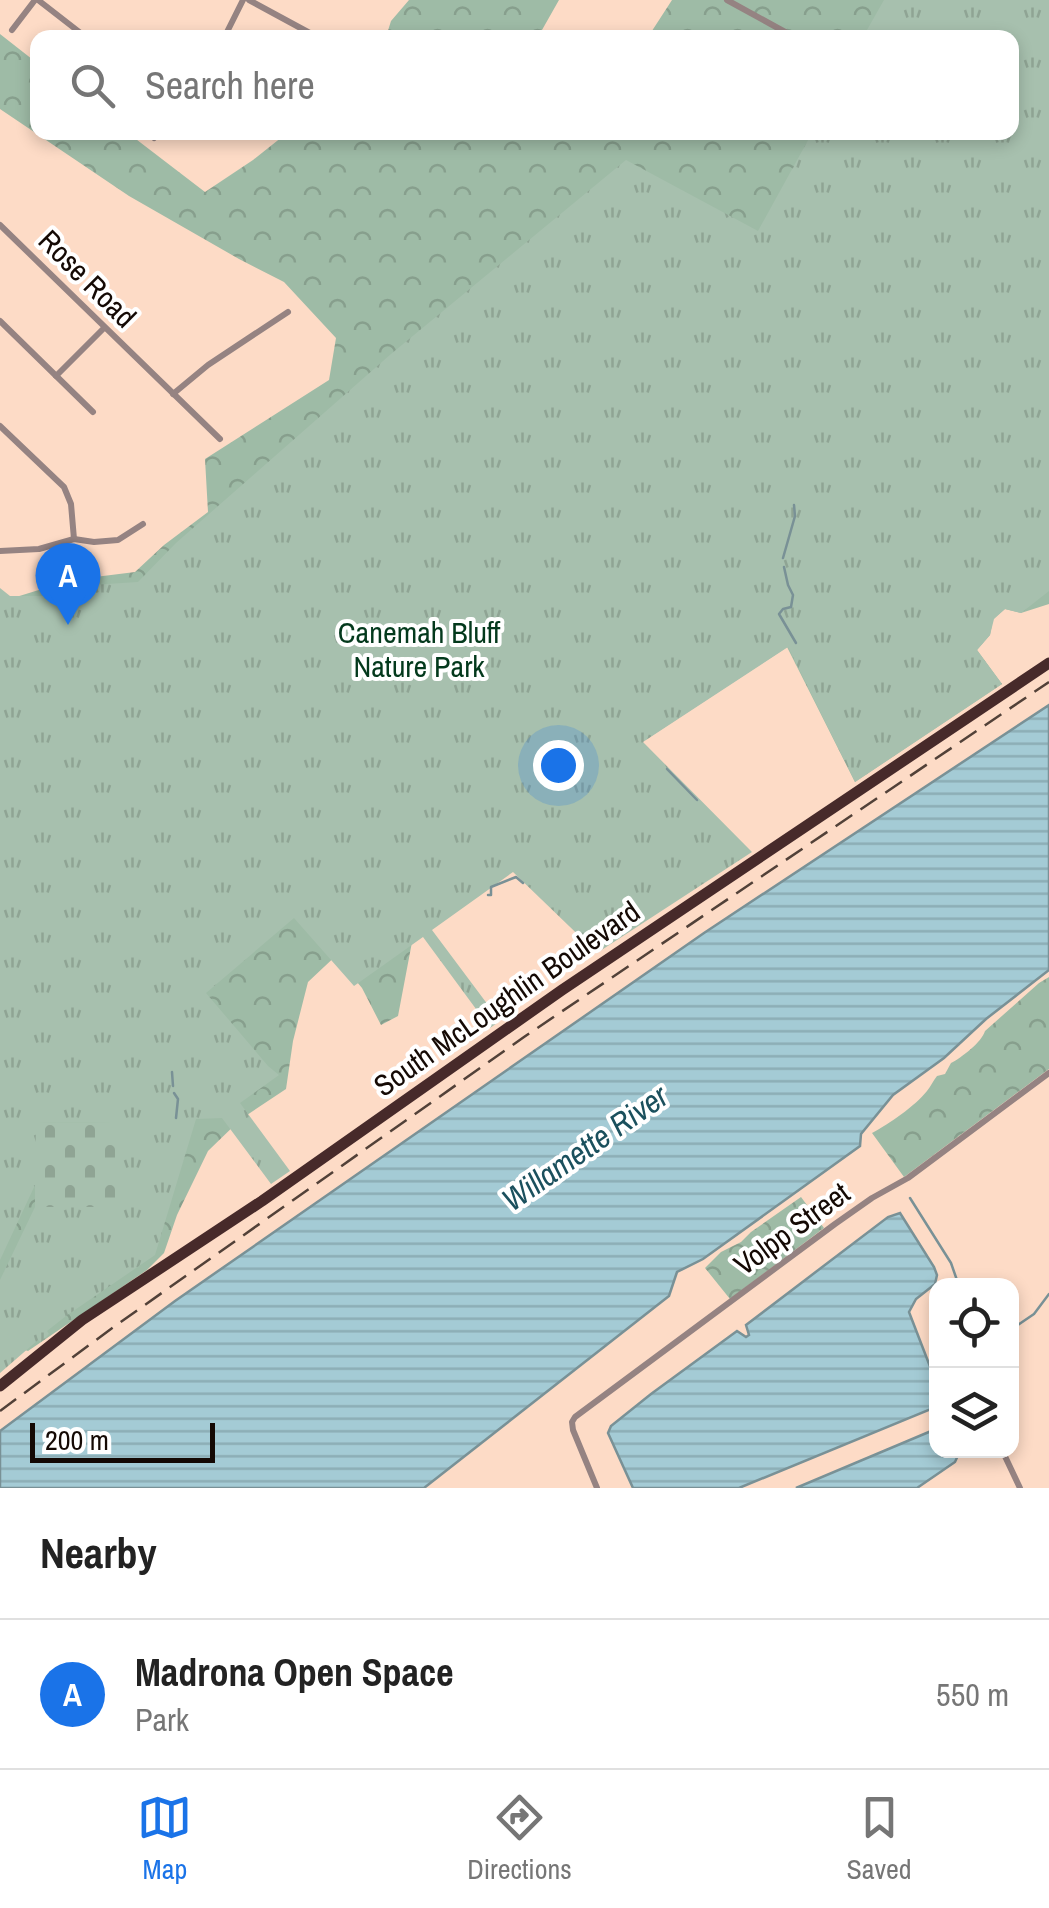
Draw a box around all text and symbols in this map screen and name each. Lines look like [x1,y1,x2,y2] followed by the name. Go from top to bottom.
[30,30,1019,140] search box
[65,58,120,113] icon: search
[145,60,315,111] text: Search here
[30,221,145,336] street label: Rose Road
[36,542,100,625] pin: A
[338,612,501,686] park label: Canemah Bluff Nature Park
[533,740,584,791] your location
[366,891,647,1105] street label: South McLoughlin Boulevard
[493,1074,677,1221] water label: Willamette River
[725,1173,858,1284] street label: Volpp Street
[929,1278,1019,1458] map controls
[929,1278,1019,1368] button: locate
[929,1368,1019,1458] button: layers
[30,1418,215,1462] scale bar
[45,1421,109,1459] text: 200 m
[40,1525,157,1581] text: Nearby
[135,1647,454,1698] text: Madrona Open Space
[63,1673,82,1716] text: A
[936,1673,1009,1716] text: 550 m
[135,1698,189,1741] text: Park
[137,1790,192,1888] tab: Map
[467,1790,572,1888] tab: Directions
[847,1790,912,1888] tab: Saved

